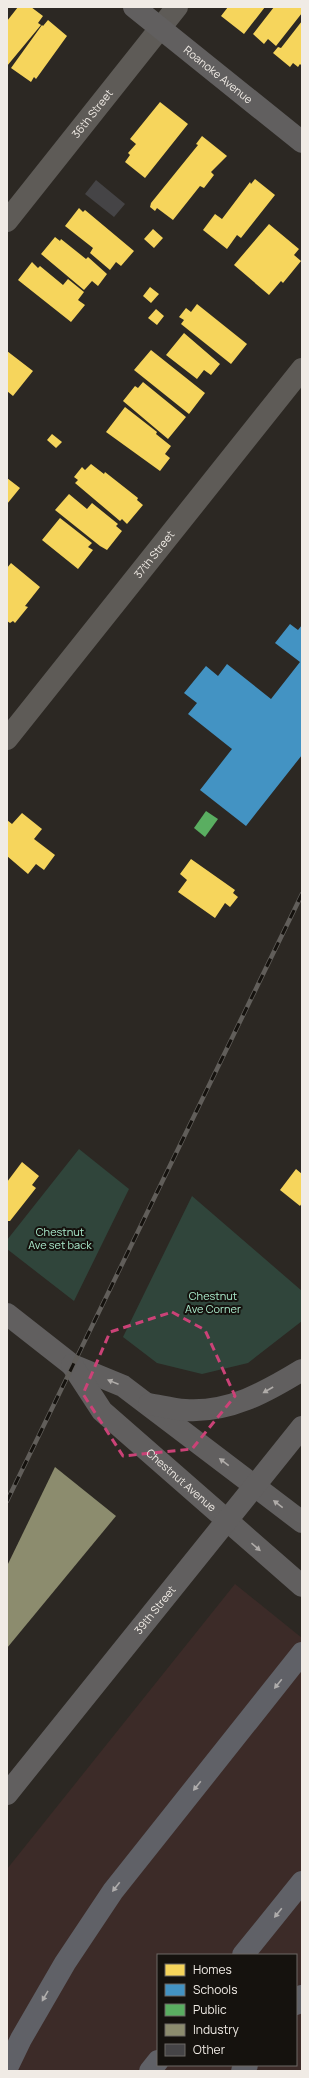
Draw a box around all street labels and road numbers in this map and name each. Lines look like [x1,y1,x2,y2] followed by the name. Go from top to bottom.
[181,42,256,107] street label: Roanoke Avenue
[68,86,116,141] street label: 36th Street
[130,527,177,581] street label: 37th Street
[143,1445,220,1515] street label: Chestnut Avenue
[130,1582,179,1637] street label: 39th Street

